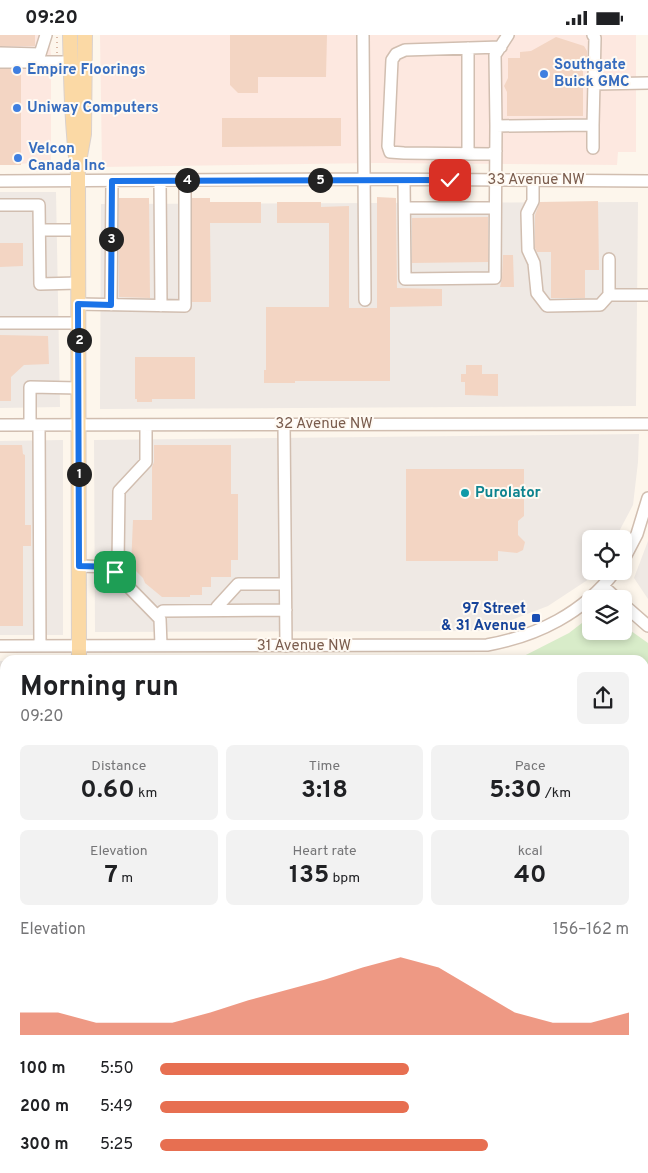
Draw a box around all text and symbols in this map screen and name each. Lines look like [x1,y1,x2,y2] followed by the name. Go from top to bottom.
[25,6,78,30] text: 09:20
[554,56,630,92] place label: Southgate Buick GMC
[27,61,146,80] place label: Empire Floorings
[11,64,23,76] marker: Empire Floorings
[538,68,550,80] marker: Southgate Buick GMC
[27,99,159,118] place label: Uniway Computers
[11,102,23,114] marker: Uniway Computers
[28,140,106,176] place label: Velcon Canada Inc
[12,152,24,164] marker: Velcon Canada Inc
[429,159,471,201] pin
[436,166,464,194] icon: check
[174,167,200,193] pin: 4
[308,167,332,193] pin: 5
[487,171,585,190] street label: 33 Avenue NW
[183,172,192,189] text: 4
[316,172,325,189] text: 5
[98,227,124,251] pin: 3
[107,231,116,248] text: 3
[66,327,92,353] pin: 2
[75,332,84,349] text: 2
[275,415,373,434] street label: 32 Avenue NW
[66,461,92,487] pin: 1
[77,466,82,483] text: 1
[475,484,542,503] place label: Purolator
[459,487,471,499] marker: Purolator
[582,530,632,640] map controls
[582,530,632,580] button: locate
[94,551,136,593] pin
[101,558,129,586] icon: arrive
[582,590,632,640] button: layers
[441,600,526,636] place label: 97 Street & 31 Avenue
[530,612,542,624] marker: 97 Street & 31 Avenue
[257,637,351,656] street label: 31 Avenue NW
[20,670,179,706] text: Morning run
[577,672,629,724] button: share
[20,707,64,727] text: 09:20
[91,758,146,775] text: Distance
[309,758,340,775] text: Time
[515,758,546,775] text: Pace
[80,775,135,807] text: 0.60
[301,775,348,807] text: 3:18
[489,775,542,807] text: 5:30
[135,785,157,802] text: km
[542,785,571,802] text: /km
[90,843,148,860] text: Elevation
[292,843,357,860] text: Heart rate
[518,843,543,860] text: kcal
[105,860,118,892] text: 7
[289,860,329,892] text: 135
[514,860,546,892] text: 40
[118,870,133,887] text: m
[329,870,360,887] text: bpm
[20,920,86,940] text: Elevation
[553,920,629,940] text: 156–162 m
[20,1059,66,1079] text: 100 m
[100,1059,134,1079] text: 5:50
[20,1097,69,1117] text: 200 m
[100,1097,133,1117] text: 5:49
[20,1135,68,1155] text: 300 m
[100,1135,133,1155] text: 5:25

